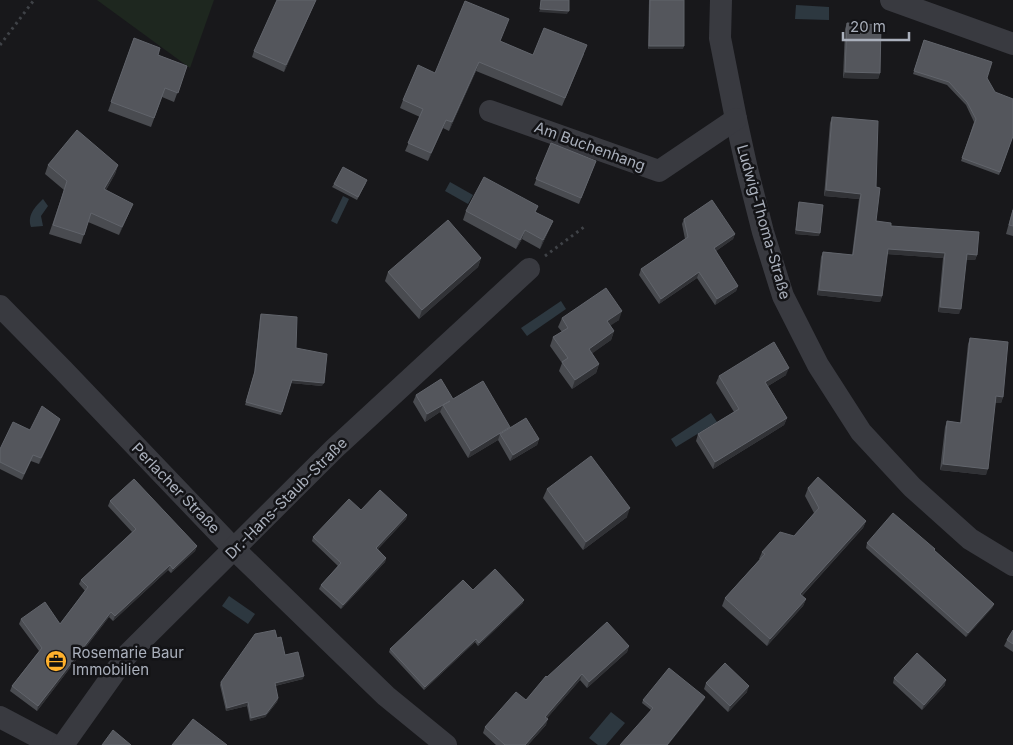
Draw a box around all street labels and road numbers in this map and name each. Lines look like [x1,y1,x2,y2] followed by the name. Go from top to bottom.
[532,117,648,175] street label: Am Buchenhang
[733,142,795,302] street label: Ludwig-Thoma-Straße
[221,433,351,563] street label: Dr.-Hans-Staub-Straße
[128,439,224,537] street label: Perlacher Straße

